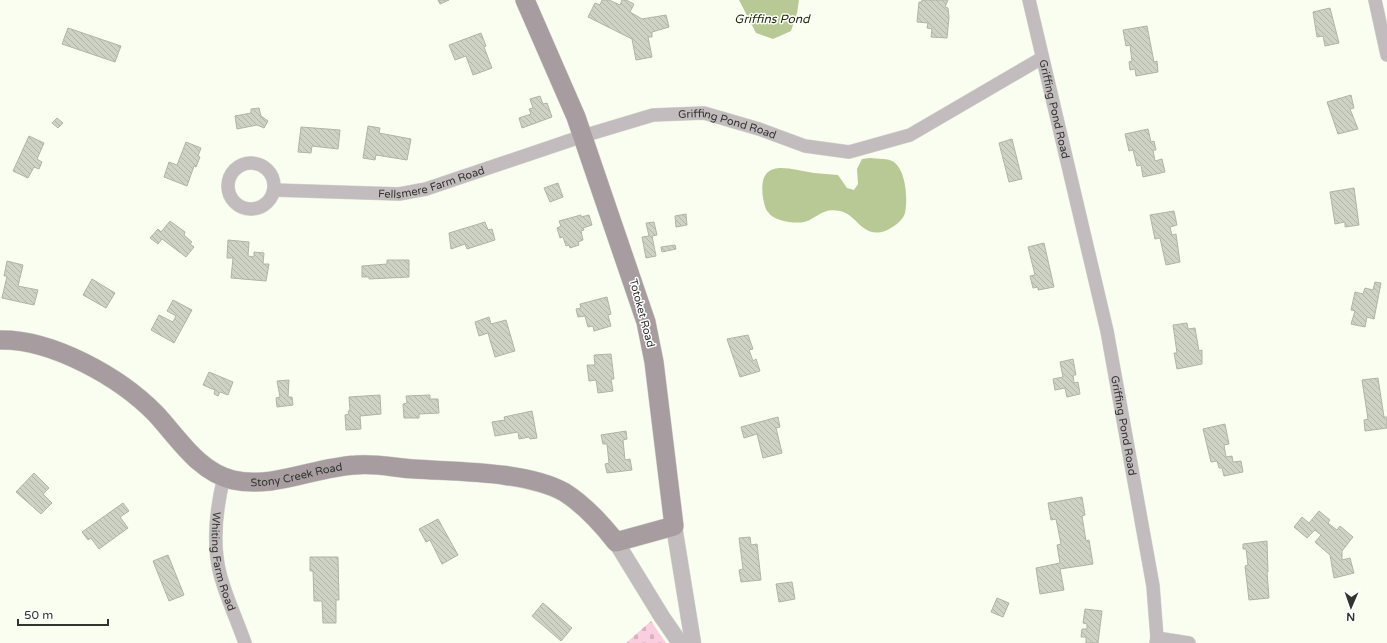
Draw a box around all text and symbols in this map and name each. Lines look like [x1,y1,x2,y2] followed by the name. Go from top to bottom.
[734,12,811,26] water label: Griffins Pond
[1037,58,1073,160] street label: Griffing Pond Road
[678,106,778,141] street label: Griffing Pond Road
[378,163,486,201] street label: Fellsmere Farm Road
[627,277,657,349] street label: Totoket Road
[1109,374,1139,476] street label: Griffing Pond Road
[250,460,343,489] street label: Stony Creek Road
[209,511,239,613] street label: Whiting Farm Road
[1331,587,1371,627] north arrow
[18,601,108,627] scale bar
[24,608,53,622] text: 50 m
[1346,610,1355,623] text: N

